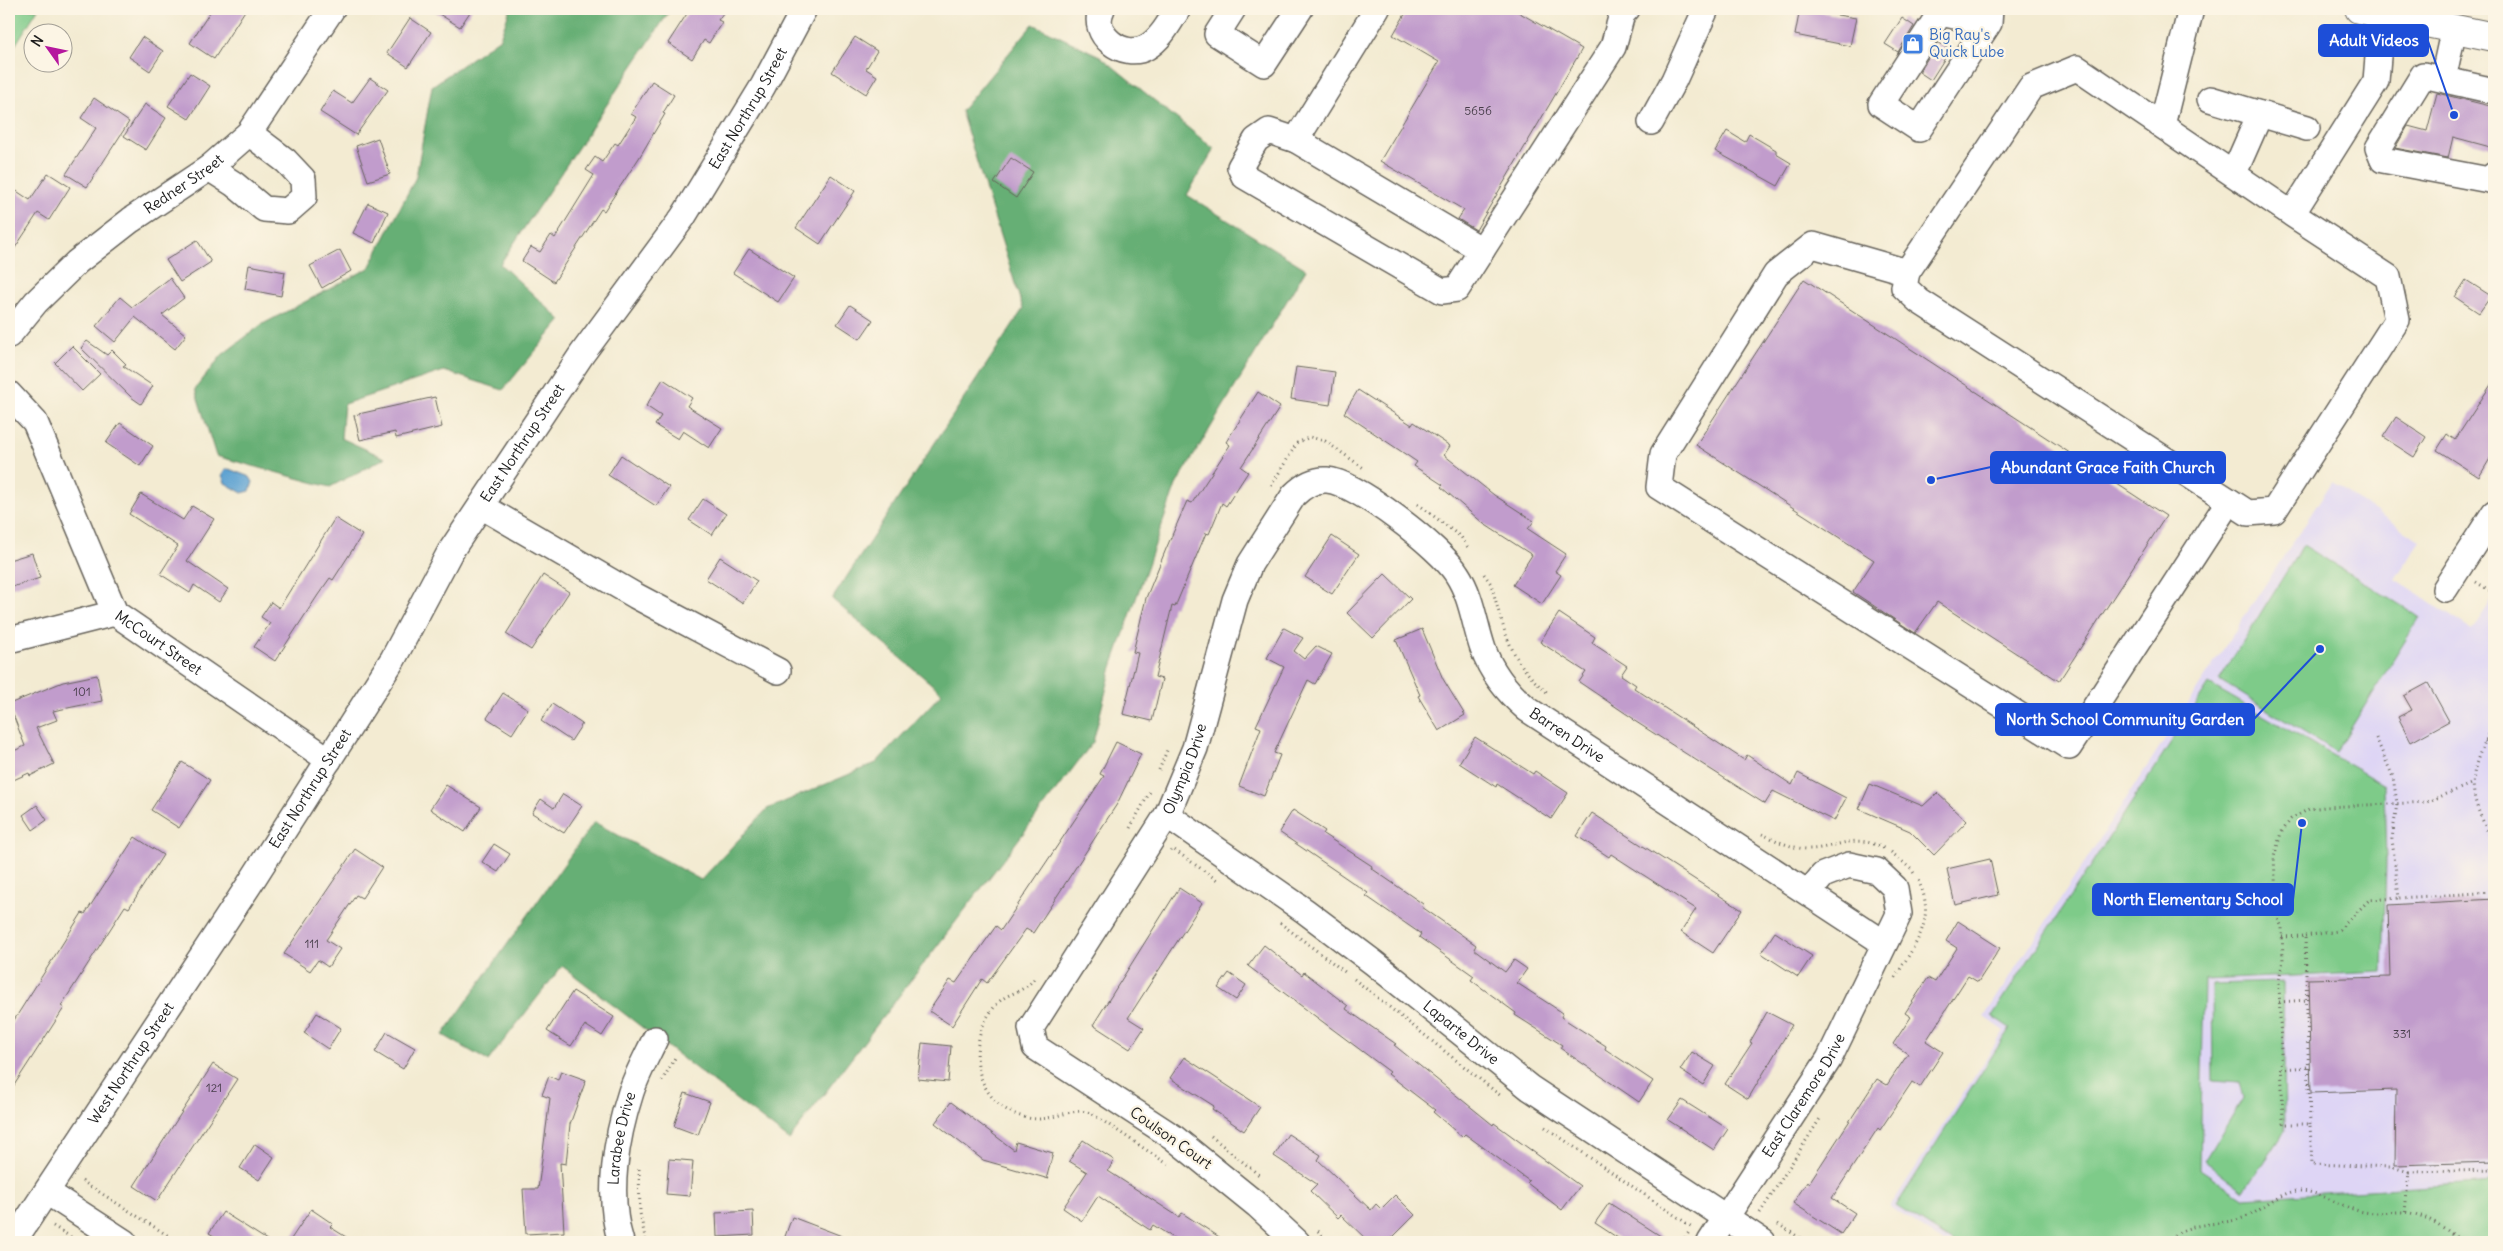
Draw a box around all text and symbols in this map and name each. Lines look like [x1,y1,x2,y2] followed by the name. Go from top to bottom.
[22,22,72,72] north arrow
[1929,25,2004,61] place label: Big Ray's Quick Lube
[2319,25,2428,56] callout: Adult Videos
[2329,30,2419,50] text: Adult Videos
[27,32,47,50] text: N
[1901,32,1925,56] shop icon: Big Ray's Quick Lube
[704,44,791,173] street label: East Northrup Street
[1464,103,1492,118] house number: 5656
[140,150,227,218] street label: Redner Street
[476,380,568,506] street label: East Northrup Street
[1991,452,2225,483] callout: Abundant Grace Faith Church
[2001,457,2215,477] text: Abundant Grace Faith Church
[112,606,206,679] street label: McCourt Street
[73,684,91,699] house number: 101
[1526,703,1608,766] street label: Barren Drive
[1996,704,2254,735] callout: North School Community Garden
[2006,709,2244,730] text: North School Community Garden
[1158,721,1210,817] street label: Olympia Drive
[265,725,355,852] street label: East Northrup Street
[2093,884,2293,915] callout: North Elementary School
[2103,889,2283,910] text: North Elementary School
[305,936,319,951] house number: 111
[1419,996,1503,1068] street label: Laparte Drive
[83,999,178,1128] street label: West Northrup Street
[2393,1026,2411,1041] house number: 331
[1758,1030,1849,1161] street label: East Claremore Drive
[206,1080,222,1095] house number: 121
[604,1089,640,1185] street label: Larabee Drive
[1127,1102,1216,1173] street label: Coulson Court

